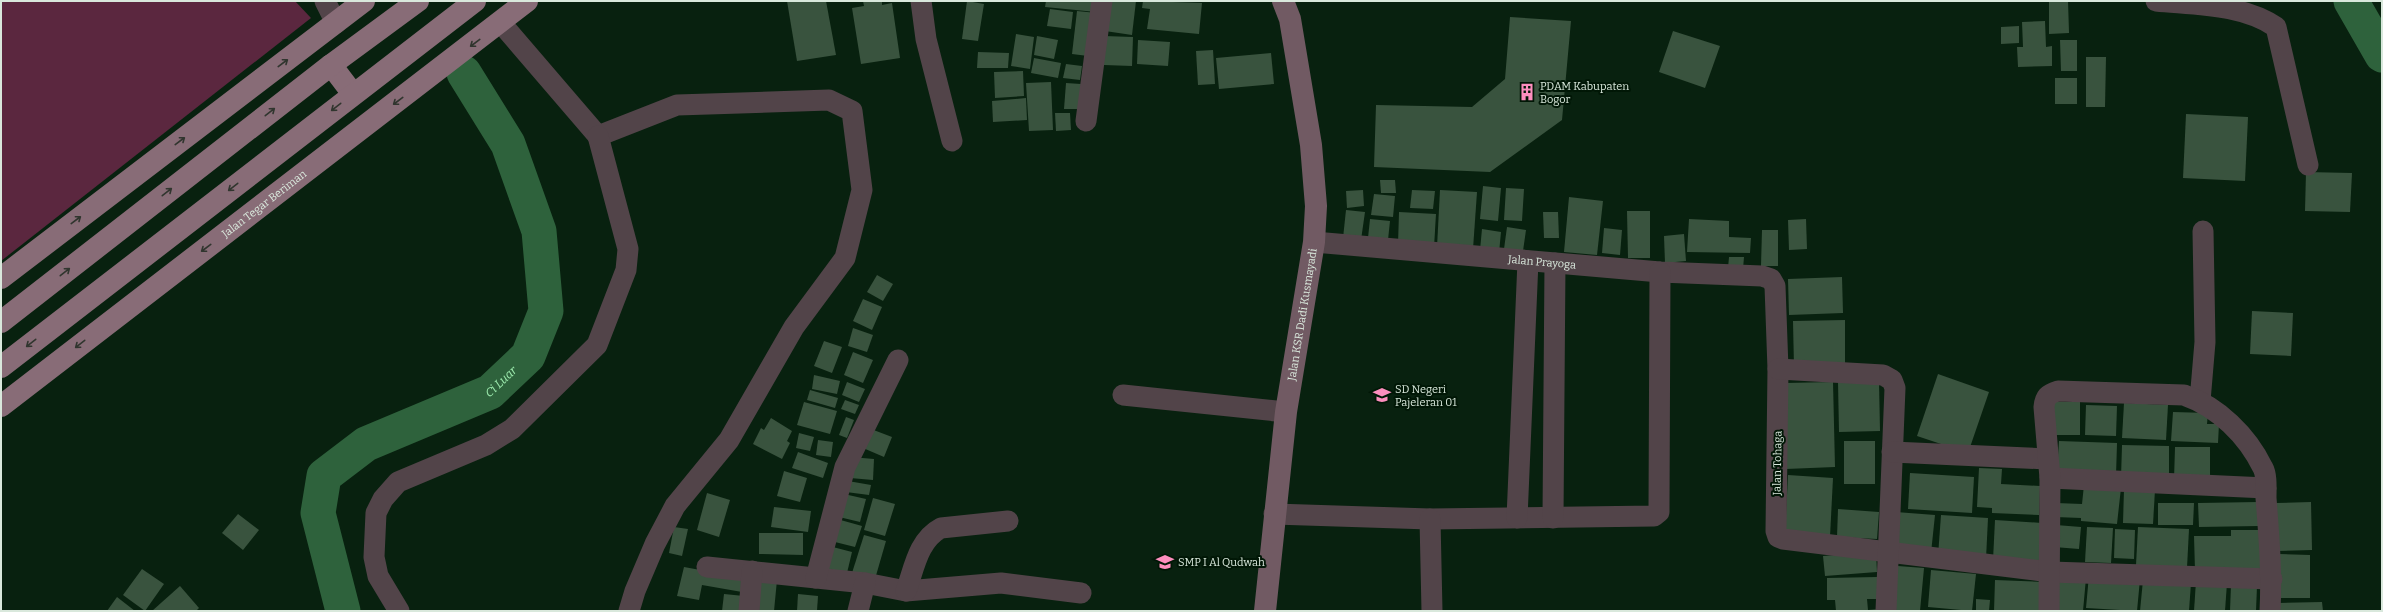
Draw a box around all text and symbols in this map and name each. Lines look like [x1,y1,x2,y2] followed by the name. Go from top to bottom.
[469,38,480,47] one-way arrow
[278,59,289,67] one-way arrow
[1540,80,1629,106] place label: PDAM Kabupaten Bogor
[1517,82,1537,102] building icon: PDAM Kabupaten Bogor
[393,97,404,105] one-way arrow
[331,103,342,112] one-way arrow
[264,108,275,117] one-way arrow
[174,137,185,146] one-way arrow
[219,167,309,241] street label: Jalan Tegar Beriman
[228,182,239,191] one-way arrow
[162,188,173,197] one-way arrow
[71,216,82,224] one-way arrow
[200,244,211,252] one-way arrow
[1285,247,1320,383] street label: Jalan KSR Dadi Kusmayadi
[1507,253,1577,272] street label: Jalan Prayoga
[59,268,70,276] one-way arrow
[25,339,36,348] one-way arrow
[75,340,86,348] one-way arrow
[484,363,520,400] water label: Ci Luar
[1395,383,1457,409] place label: SD Negeri Pajeleran 01
[1372,385,1392,405] school or university icon: SD Negeri Pajeleran 01
[1770,431,1785,496] street label: Jalan Tohaga
[1155,552,1175,572] school or university icon: SMP I Al Qudwah
[1178,556,1265,569] place label: SMP I Al Qudwah

